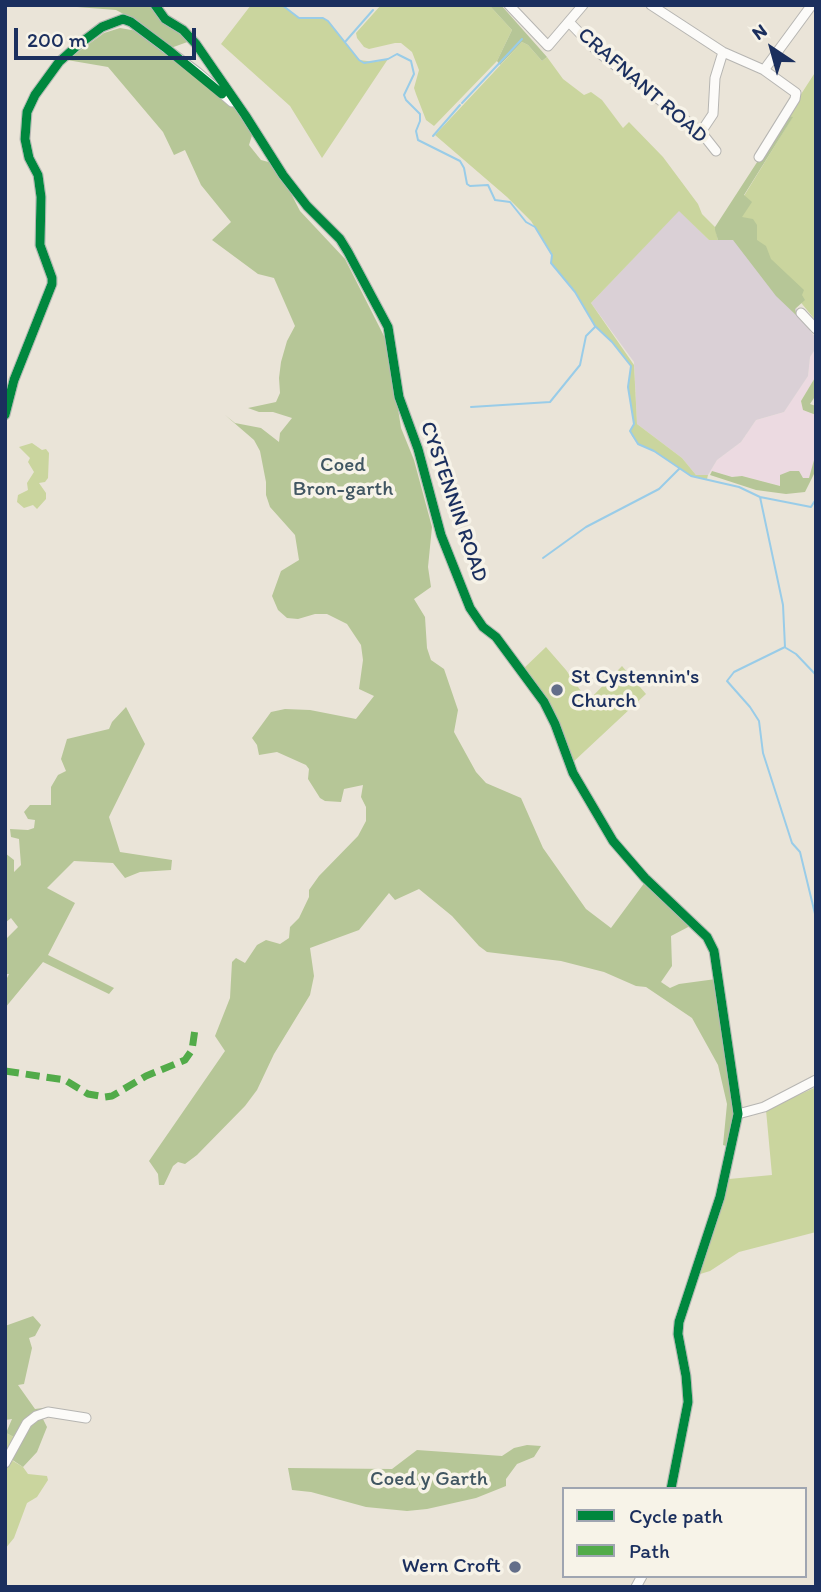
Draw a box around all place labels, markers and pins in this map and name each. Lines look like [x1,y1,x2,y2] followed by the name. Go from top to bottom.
[571,665,699,715] place label: St Cystennin's Church
[549,682,565,698] marker: St Cystennin's Church
[402,1554,501,1580] place label: Wern Croft
[507,1559,523,1575] marker: Wern Croft

